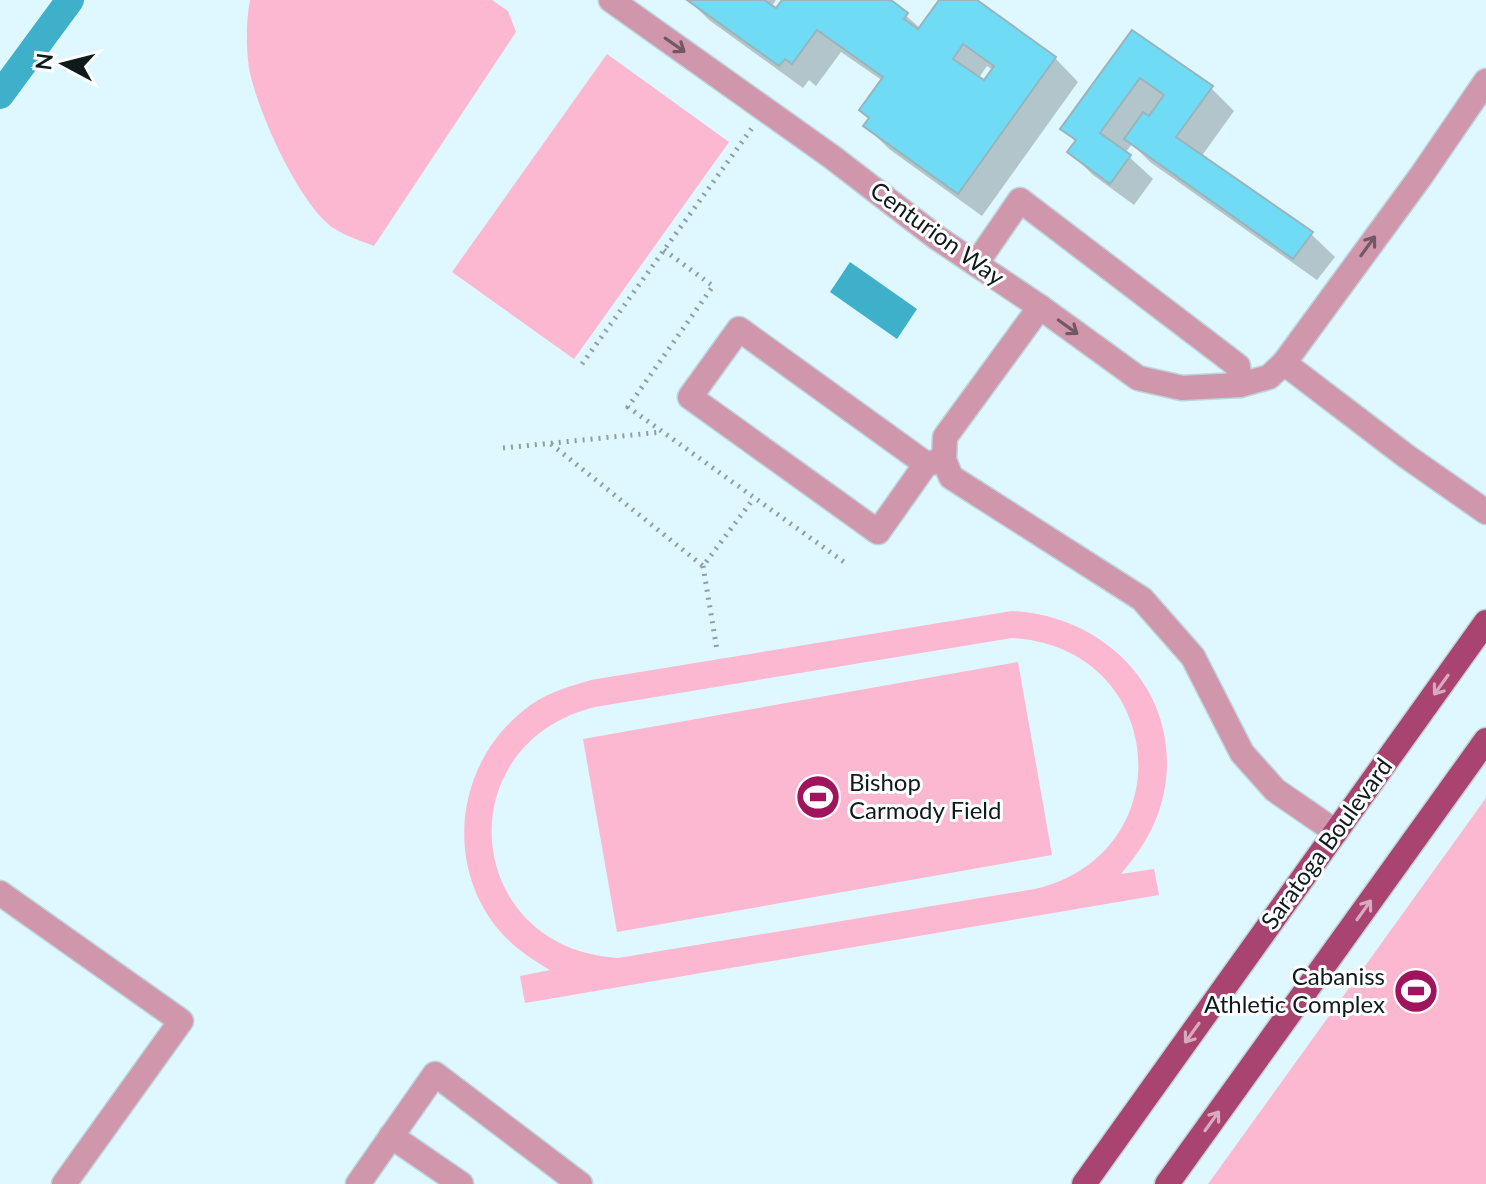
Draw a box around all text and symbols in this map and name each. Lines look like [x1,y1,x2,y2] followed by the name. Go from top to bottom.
[24,24,104,104] north arrow
[663,37,685,53] one-way arrow
[29,51,58,72] text: N
[865,174,1011,291] street label: Centurion Way
[1359,236,1376,257] one-way arrow
[1057,318,1078,335] one-way arrow
[1433,674,1450,695] one-way arrow
[1254,752,1397,934] street label: Saratoga Boulevard
[849,767,1001,824] place label: Bishop Carmody Field
[794,773,842,821] sports icon: Bishop Carmody Field
[1356,899,1372,921] one-way arrow
[1204,961,1385,1018] place label: Cabaniss Athletic Complex
[1392,967,1440,1015] sports icon: Cabaniss Athletic Complex
[1184,1022,1200,1044] one-way arrow
[1204,1110,1221,1132] one-way arrow

